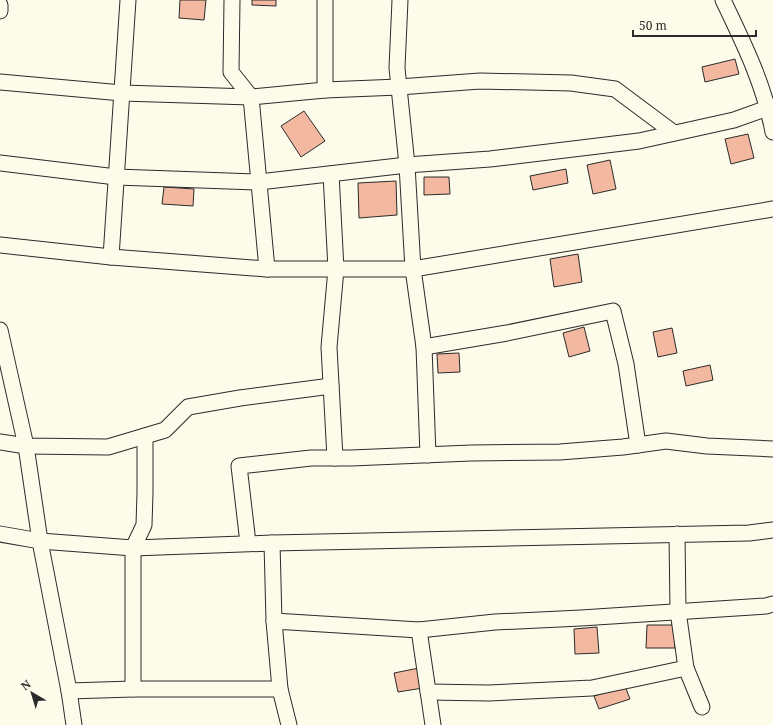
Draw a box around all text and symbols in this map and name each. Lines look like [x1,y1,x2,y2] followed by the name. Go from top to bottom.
[633,12,756,38] scale bar
[639,17,667,34] text: 50 m
[12,673,52,713] north arrow
[18,676,34,693] text: N

